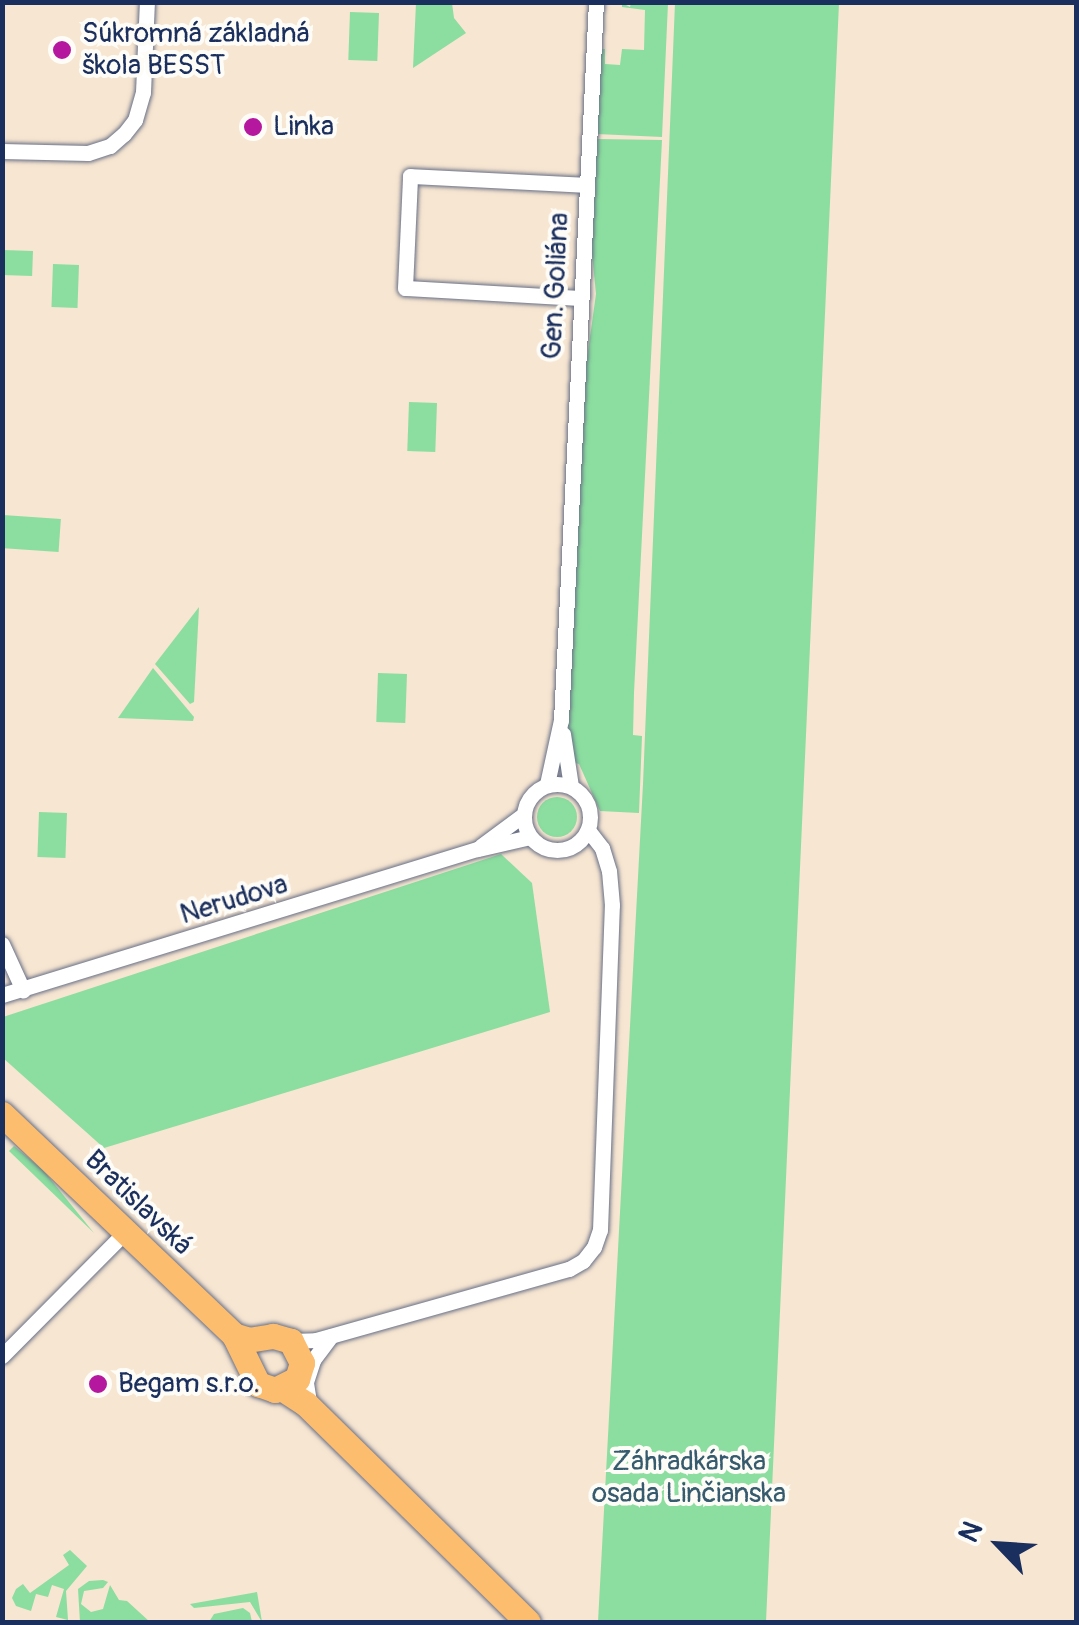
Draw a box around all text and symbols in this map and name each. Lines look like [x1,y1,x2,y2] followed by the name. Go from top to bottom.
[82,17,310,83] place label: Súkromná základná škola BESST
[51,39,73,61] marker: Súkromná základná škola BESST
[273,110,334,144] place label: Linka
[242,116,264,138] marker: Linka
[535,212,577,360] street label: Gen. Goliána
[176,868,292,932] street label: Nerudova
[77,1144,199,1262] street label: Bratislavská
[118,1367,260,1401] place label: Begam s.r.o.
[87,1373,109,1395] marker: Begam s.r.o.
[592,1445,786,1511] park label: Záhradkárska osada Linčianska
[949,1495,1049,1595] north arrow
[951,1516,991,1548] text: N

